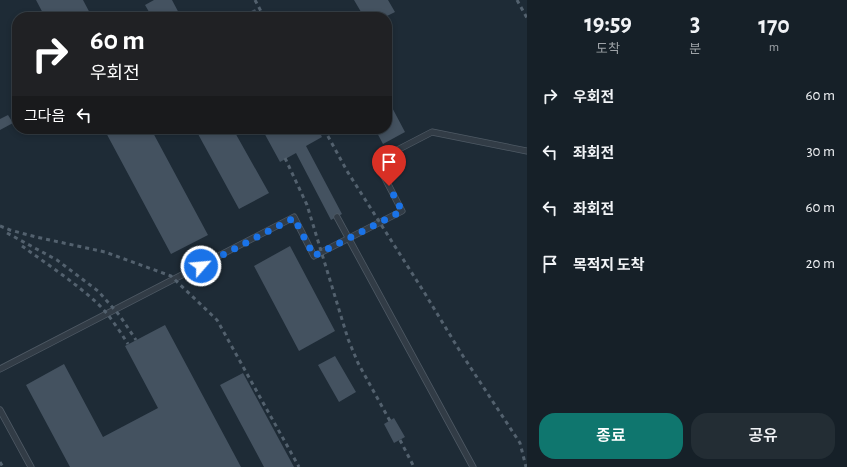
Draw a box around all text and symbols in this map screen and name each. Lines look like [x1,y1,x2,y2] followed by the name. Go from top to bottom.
[584,12,632,36] text: 19:59
[690,12,700,36] text: 3
[758,14,790,38] text: 170
[90,27,145,55] text: 60 m
[24,28,76,80] icon: right
[769,41,779,54] text: m
[596,43,620,56] text: 도착
[689,43,701,56] text: 분
[90,65,140,83] text: 우회전
[539,85,561,107] icon: right
[806,88,835,103] text: 60 m
[573,90,614,105] text: 우회전
[73,104,95,126] icon: left
[24,109,65,124] text: 그다음
[539,141,561,163] icon: left
[806,144,835,159] text: 30 m
[372,145,406,186] pin
[573,146,614,161] text: 좌회전
[378,151,400,173] icon: arrive
[539,197,561,219] icon: left
[806,200,835,215] text: 60 m
[573,202,614,217] text: 좌회전
[180,245,222,287] position arrow
[539,253,561,275] icon: arrive
[806,256,835,271] text: 20 m
[573,258,644,273] text: 목적지 도착
[539,413,683,459] button: 종료
[691,413,835,459] button: 공유

